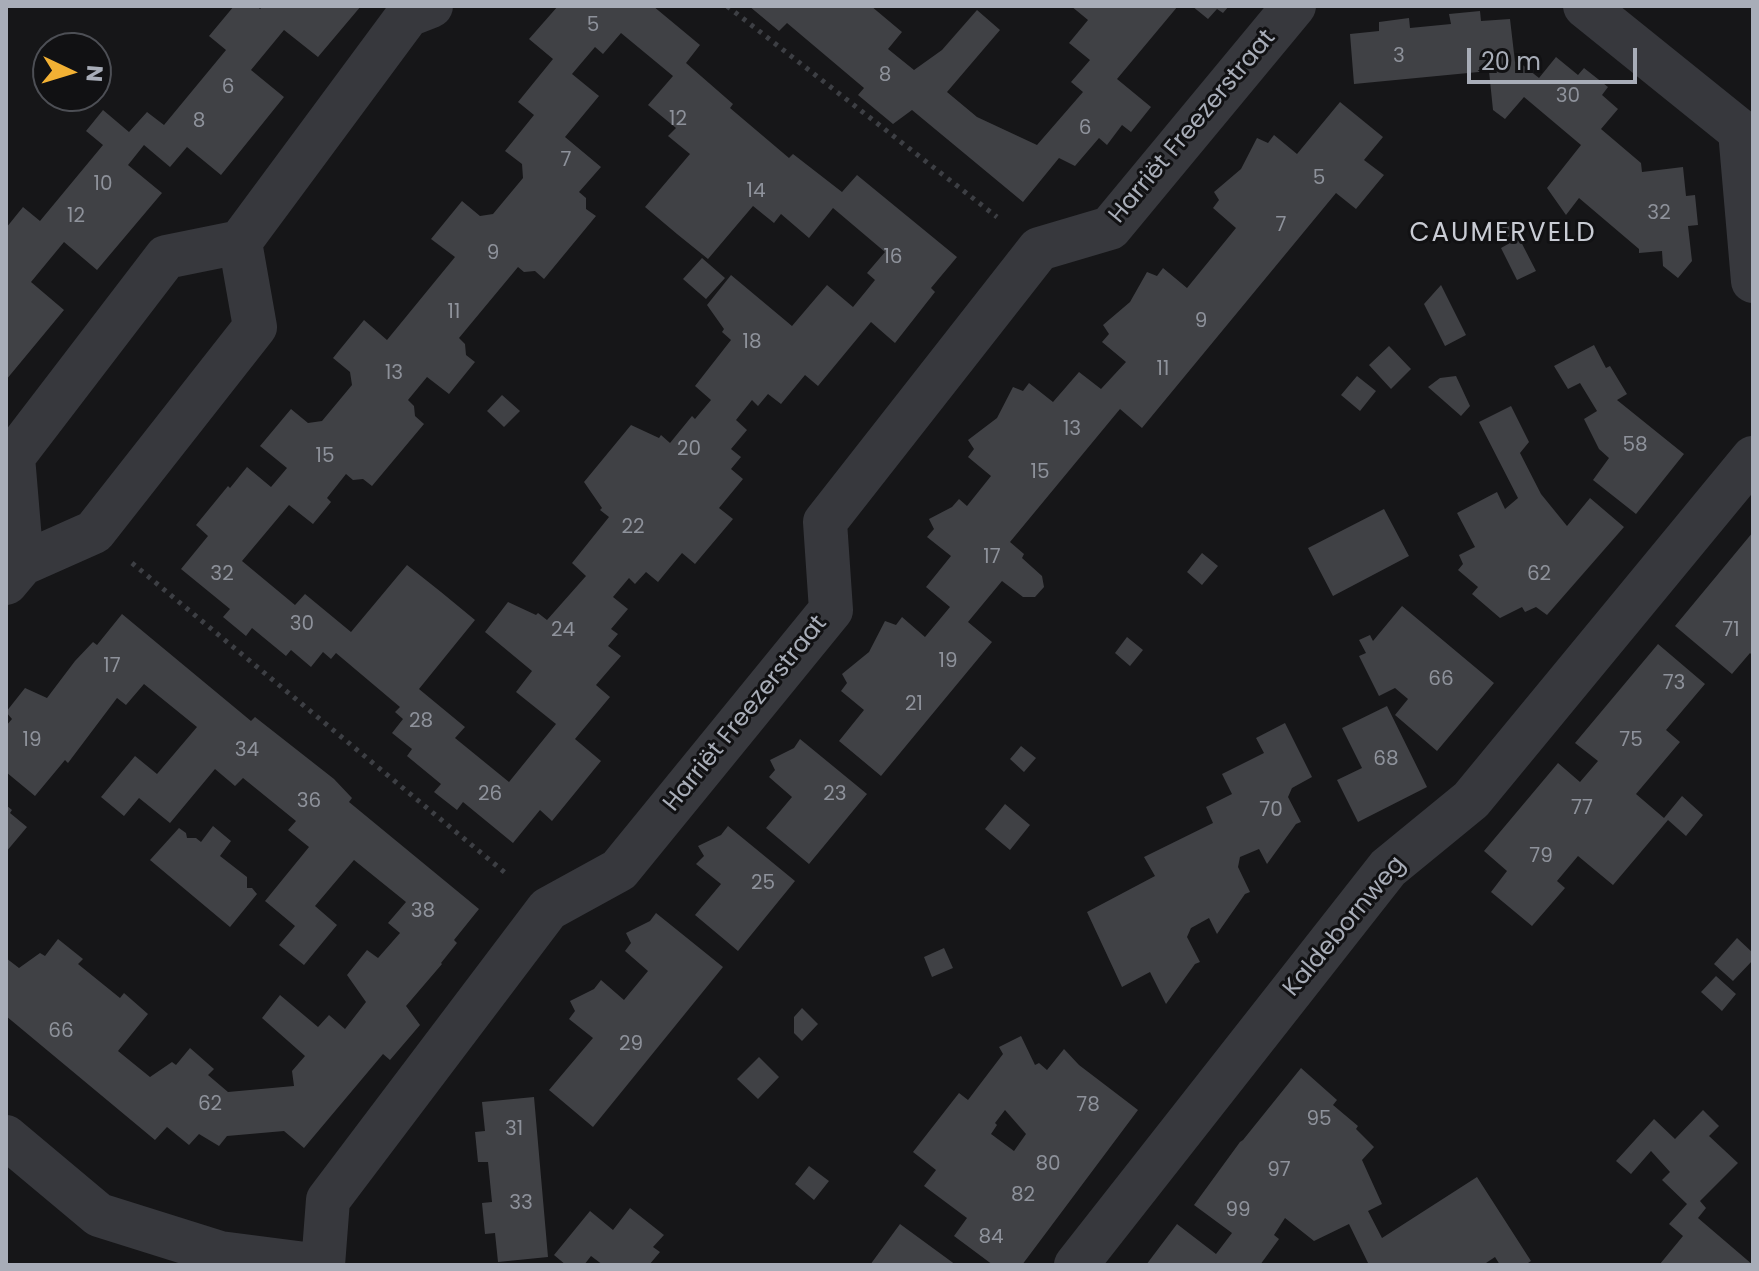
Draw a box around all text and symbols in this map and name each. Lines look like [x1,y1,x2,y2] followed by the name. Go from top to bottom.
[587,14,599,38] house number: 5
[1104,24,1282,230] street label: Harriët Freezerstraat
[32,32,112,112] north arrow
[1471,32,1641,82] scale bar
[1393,45,1405,69] house number: 3
[1481,45,1541,78] text: 20 m
[78,64,110,83] text: N
[879,64,891,88] house number: 8
[222,76,234,100] house number: 6
[1556,85,1580,109] house number: 30
[669,108,687,132] house number: 12
[193,110,205,134] house number: 8
[1079,117,1091,141] house number: 6
[561,149,571,173] house number: 7
[1313,167,1325,191] house number: 5
[94,173,112,197] house number: 10
[747,180,765,204] house number: 14
[1647,202,1671,226] house number: 32
[67,205,85,229] house number: 12
[1276,214,1286,238] house number: 7
[1409,218,1597,250] district label: CAUMERVELD
[487,242,499,266] house number: 9
[883,246,903,270] house number: 16
[448,301,460,325] house number: 11
[1195,310,1207,334] house number: 9
[742,331,762,355] house number: 18
[1157,358,1169,382] house number: 11
[385,362,403,386] house number: 13
[1063,418,1081,442] house number: 13
[1622,434,1648,458] house number: 58
[677,438,701,462] house number: 20
[316,445,334,469] house number: 15
[1031,461,1049,485] house number: 15
[622,516,644,540] house number: 22
[983,546,1001,570] house number: 17
[210,563,234,587] house number: 32
[1527,563,1551,587] house number: 62
[658,610,834,818] street label: Harriët Freezerstraat
[290,613,314,637] house number: 30
[551,619,575,643] house number: 24
[1722,619,1740,643] house number: 71
[939,650,957,674] house number: 19
[103,655,121,679] house number: 17
[1428,668,1454,692] house number: 66
[1663,672,1685,696] house number: 73
[905,693,923,717] house number: 21
[409,710,433,734] house number: 28
[23,729,41,753] house number: 19
[1619,729,1643,753] house number: 75
[235,739,259,763] house number: 34
[1373,748,1399,772] house number: 68
[478,783,502,807] house number: 26
[823,783,847,807] house number: 23
[297,790,321,814] house number: 36
[1571,797,1593,821] house number: 77
[1259,799,1283,823] house number: 70
[1529,845,1553,869] house number: 79
[1278,851,1412,1003] street label: Kaldebornweg
[751,872,775,896] house number: 25
[411,900,435,924] house number: 38
[48,1020,74,1044] house number: 66
[619,1033,643,1057] house number: 29
[198,1093,222,1117] house number: 62
[1076,1094,1100,1118] house number: 78
[1306,1108,1332,1132] house number: 95
[505,1118,523,1142] house number: 31
[1035,1153,1061,1177] house number: 80
[1267,1159,1291,1183] house number: 97
[1011,1184,1035,1208] house number: 82
[509,1192,533,1216] house number: 33
[1225,1199,1251,1223] house number: 99
[978,1226,1004,1250] house number: 84

